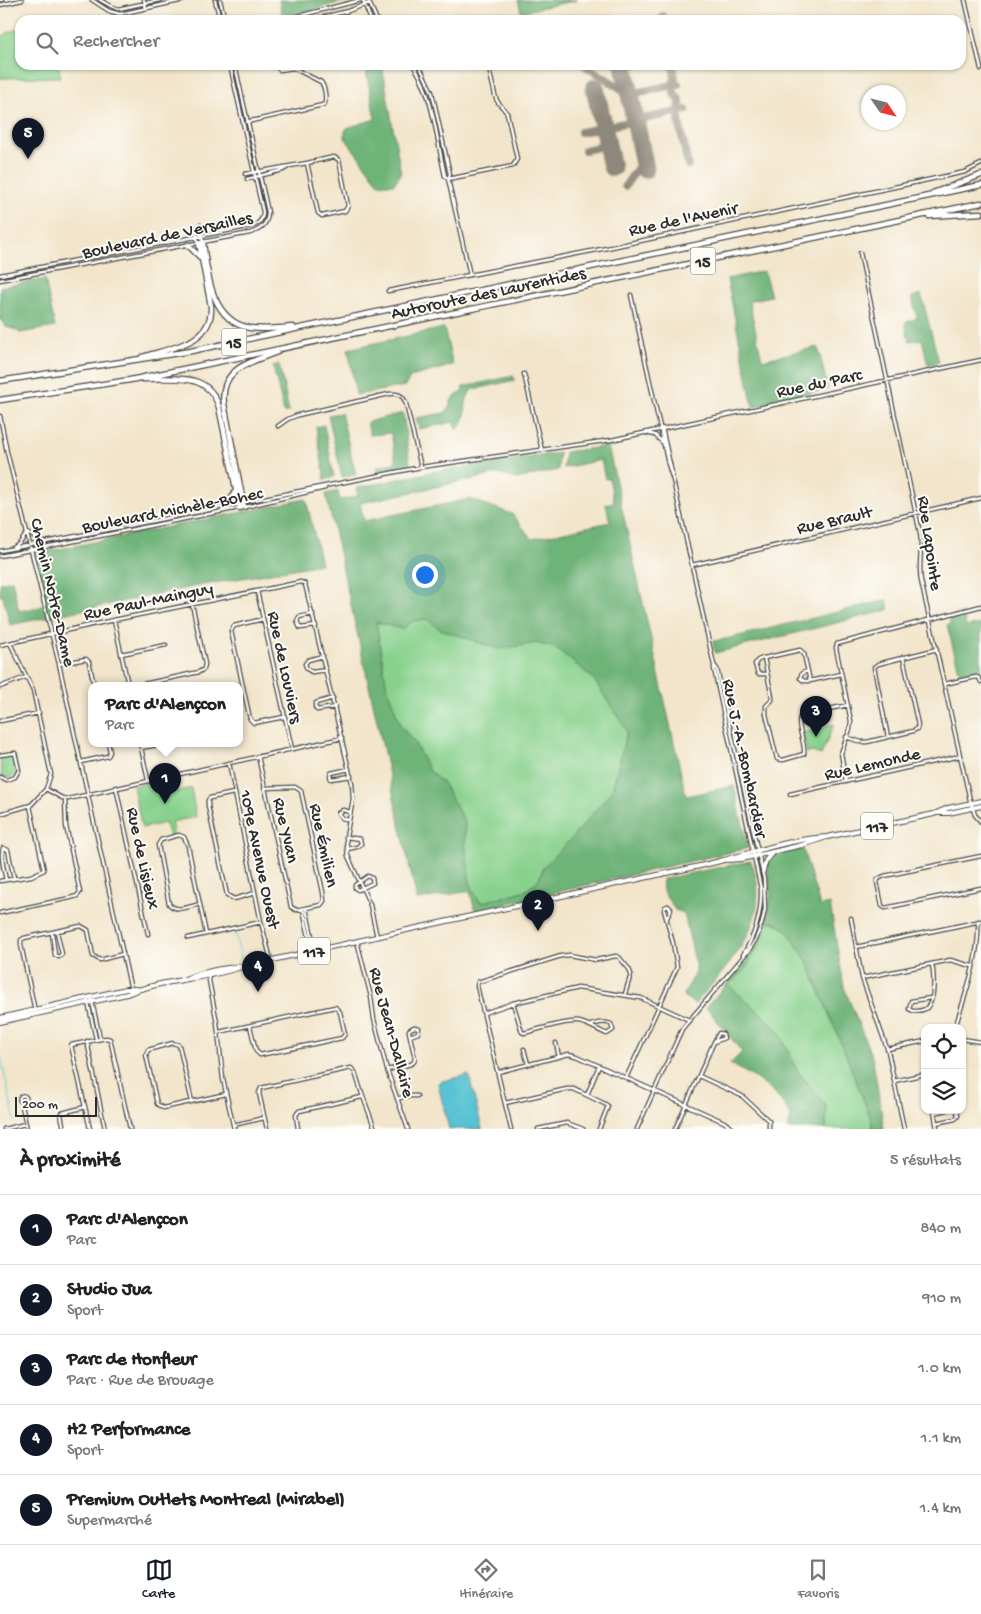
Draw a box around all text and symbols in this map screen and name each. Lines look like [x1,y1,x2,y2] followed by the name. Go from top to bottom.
[15,15,966,70] search box
[33,29,61,57] icon: search
[73,31,159,54] text: Rechercher
[861,85,906,130] north arrow
[12,118,44,159] pin: 5
[627,198,741,242] street label: Rue de l'Avenir
[80,208,256,265] street label: Boulevard de Versailles
[690,248,716,274] road number: 15
[389,263,589,325] street label: Autoroute des Laurentides
[222,328,246,356] road number: 15
[775,365,865,404] street label: Rue du Parc
[79,483,265,539] street label: Boulevard Michèle-Bohec
[911,495,946,593] street label: Rue Lapointe
[795,502,876,540] street label: Rue Brault
[24,516,79,670] street label: Chemin Notre-Dame
[412,562,438,588] your location
[82,578,215,626] street label: Rue Paul-Mainguy
[261,610,306,727] street label: Rue de Louviers
[716,677,771,841] street label: Rue J.-A.-Bombardier
[88,682,243,747] popup
[105,694,226,717] text: Parc d'Alençcon
[800,696,832,737] pin: 3
[105,717,134,736] text: Parc
[823,744,923,787] street label: Rue Lemonde
[149,763,181,804] pin: 1
[233,787,284,932] street label: 109e Avenue Ouest
[267,796,302,866] street label: Rue Yvan
[303,802,342,890] street label: Rue Émilien
[120,806,163,912] street label: Rue de Lisieux
[861,812,893,839] road number: 117
[522,890,554,931] pin: 2
[298,938,330,964] road number: 117
[242,951,274,992] pin: 4
[363,965,418,1101] street label: Rue Jean-Dallaire
[921,1024,966,1114] map controls
[921,1024,966,1069] button: locate
[921,1069,966,1114] button: layers
[15,1094,98,1117] scale bar
[22,1097,58,1114] text: 200 m
[20,1149,121,1174] text: À proximité
[890,1152,961,1171] text: 5 résultats
[67,1209,188,1232] text: Parc d'Alençcon
[33,1220,39,1239] text: 1
[920,1220,961,1239] text: 840 m
[67,1232,96,1251] text: Parc
[67,1279,152,1302] text: Studio Jua
[32,1290,40,1309] text: 2
[922,1290,961,1309] text: 910 m
[67,1302,103,1321] text: Sport
[67,1349,196,1372] text: Parc de Honfleur
[32,1360,40,1379] text: 3
[918,1360,961,1379] text: 1.0 km
[67,1372,214,1391] text: Parc · Rue de Brouage
[67,1419,190,1442] text: H2 Performance
[32,1430,40,1449] text: 4
[921,1430,961,1449] text: 1.1 km
[67,1442,103,1461] text: Sport
[67,1489,345,1512] text: Premium Outlets Montreal (Mirabel)
[32,1500,40,1519] text: 5
[920,1500,961,1519] text: 1.4 km
[67,1512,152,1531] text: Supermarché
[142,1556,175,1603] tab: Carte
[459,1556,513,1603] tab: Itinéraire
[797,1556,839,1603] tab: Favoris

